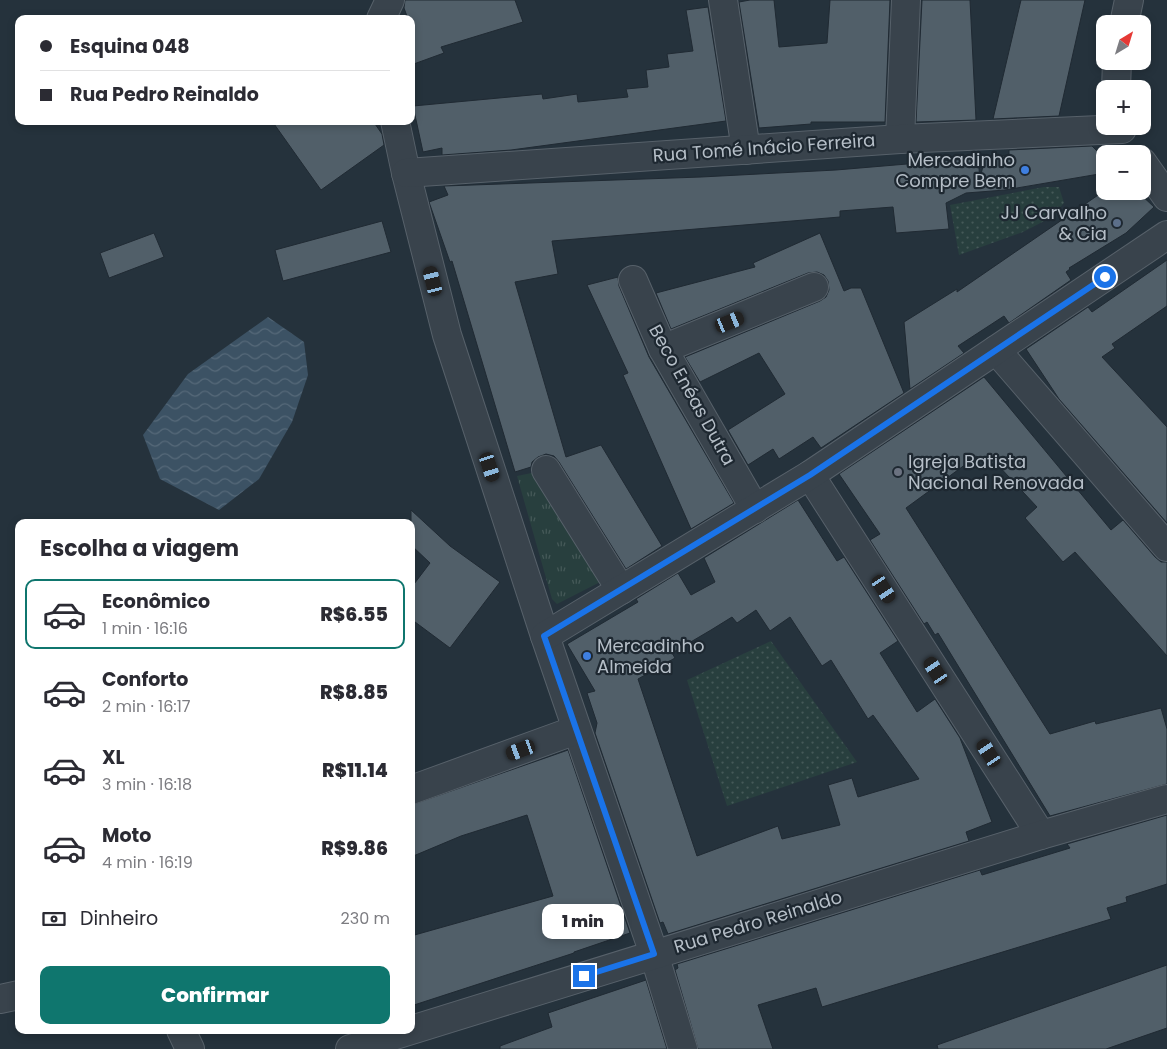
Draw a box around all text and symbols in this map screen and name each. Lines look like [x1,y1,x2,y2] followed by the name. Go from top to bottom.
[1096,15,1151,70] north arrow
[1096,15,1151,200] map controls
[70,33,190,60] text: Esquina 048
[1096,80,1151,135] button: +
[70,81,259,108] text: Rua Pedro Reinaldo
[652,127,876,168] street label: Rua Tomé Inácio Ferreira
[1096,145,1151,200] button: −
[895,147,1015,193] place label: Mercadinho Compre Bem
[1019,164,1031,176] marker: Mercadinho Compre Bem
[1001,200,1107,246] place label: JJ Carvalho & Cia
[1111,217,1123,229] marker: JJ Carvalho & Cia
[422,265,443,297] car
[1094,266,1116,288] route start
[713,309,746,335] car
[643,320,742,470] street label: Beco Enéas Dutra
[908,449,1084,495] place label: Igreja Batista Nacional Renovada
[478,450,501,484] car
[892,466,904,478] marker: Igreja Batista Nacional Renovada
[40,533,239,564] text: Escolha a viagem
[869,572,898,606] car
[102,588,210,615] text: Econômico
[42,592,87,637] icon: car
[320,601,388,628] text: R$6.55
[102,617,188,640] text: 1 min · 16:16
[597,633,705,679] place label: Mercadinho Almeida
[581,650,593,662] marker: Mercadinho Almeida
[921,654,950,688] car
[102,666,188,693] text: Conforto
[42,670,87,715] icon: car
[320,679,388,706] text: R$8.85
[102,695,191,718] text: 2 min · 16:17
[974,736,1003,770] car
[504,738,537,762] car
[102,744,125,771] text: XL
[42,748,87,793] icon: car
[322,757,388,784] text: R$11.14
[102,773,192,796] text: 3 min · 16:18
[102,822,151,849] text: Moto
[42,826,87,871] icon: car
[321,835,388,862] text: R$9.86
[102,851,193,874] text: 4 min · 16:19
[671,884,845,959] street label: Rua Pedro Reinaldo
[543,904,625,938] callout: 1 min
[40,905,68,933] icon: cash
[80,905,158,932] text: Dinheiro
[341,907,390,930] text: 230 m
[562,910,604,933] text: 1 min
[573,965,595,987] route end
[40,966,390,1024] button: Confirmar

